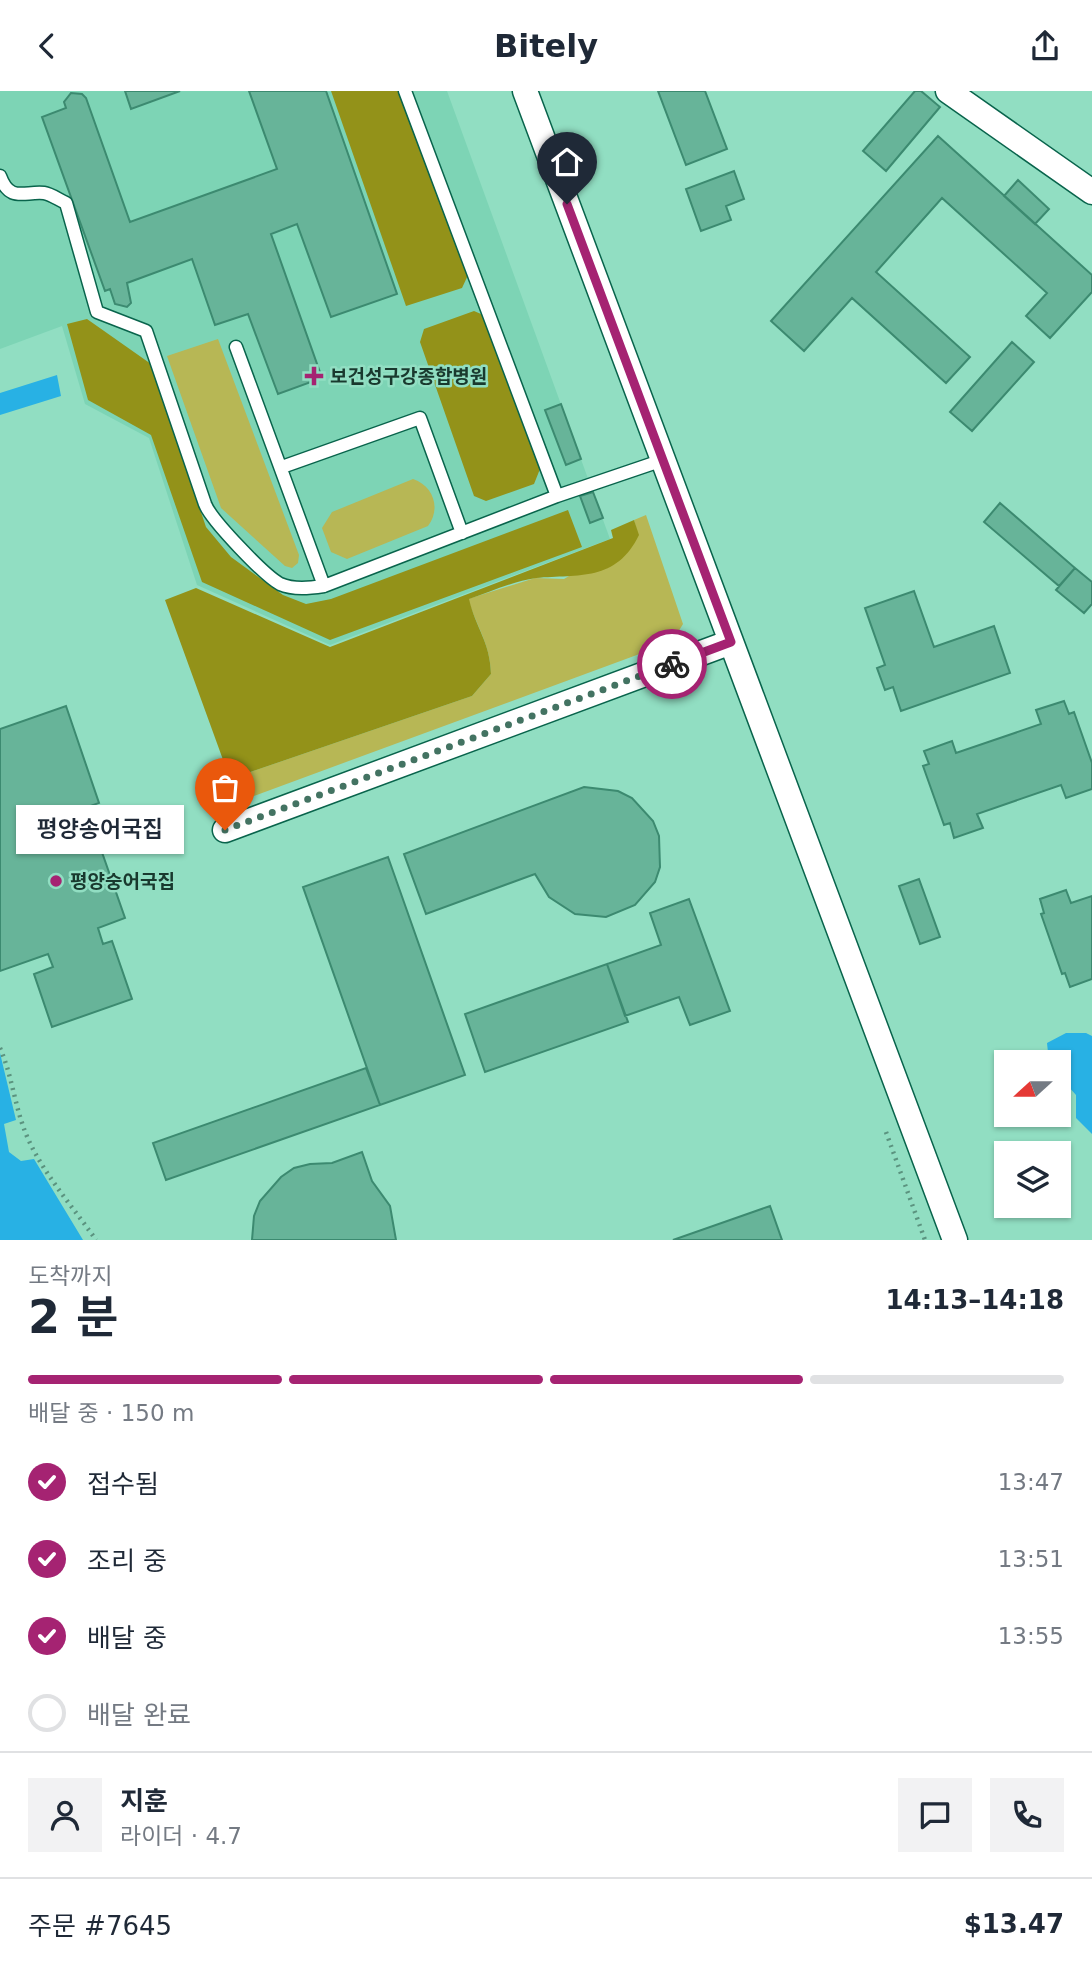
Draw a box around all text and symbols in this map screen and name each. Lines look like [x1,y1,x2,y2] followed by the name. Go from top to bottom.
[28,27,66,65] icon: back
[494,27,598,65] text: Bitely
[1026,27,1064,65] icon: share
[537,132,597,204] pin
[548,143,586,181] icon: home
[330,365,487,387] place label: 보건성구강종합병원
[304,366,324,386] marker: 보건성구강종합병원
[637,629,707,699] courier
[653,645,691,683] icon: bike
[195,758,255,830] pin
[206,769,244,807] icon: bag
[15,805,183,855] callout: 평양송어국집
[37,816,163,842] text: 평양송어국집
[70,870,175,892] place label: 평양숭어국집
[48,873,64,889] marker: 평양숭어국집
[994,1050,1071,1127] north arrow
[994,1050,1071,1218] map controls
[994,1141,1071,1218] button: layers
[28,1263,113,1289] text: 도착까지
[885,1285,1064,1315] text: 14:13–14:18
[28,1290,118,1344] text: 2 분
[28,1400,194,1426] text: 배달 중 · 150 m
[28,1463,66,1501] icon: check
[87,1469,159,1499] text: 접수됨
[998,1469,1064,1495] text: 13:47
[28,1540,66,1578] icon: check
[87,1546,167,1576] text: 조리 중
[998,1546,1064,1572] text: 13:51
[28,1617,66,1655] icon: check
[87,1623,167,1653] text: 배달 중
[998,1623,1064,1649] text: 13:55
[87,1700,191,1730] text: 배달 완료
[28,1778,102,1852] button: person
[898,1778,972,1852] button: chat
[990,1778,1064,1852] button: phone
[120,1786,168,1816] text: 지훈
[120,1823,242,1849] text: 라이더 · 4.7
[964,1909,1064,1939] text: $13.47
[28,1911,172,1941] text: 주문 #7645

